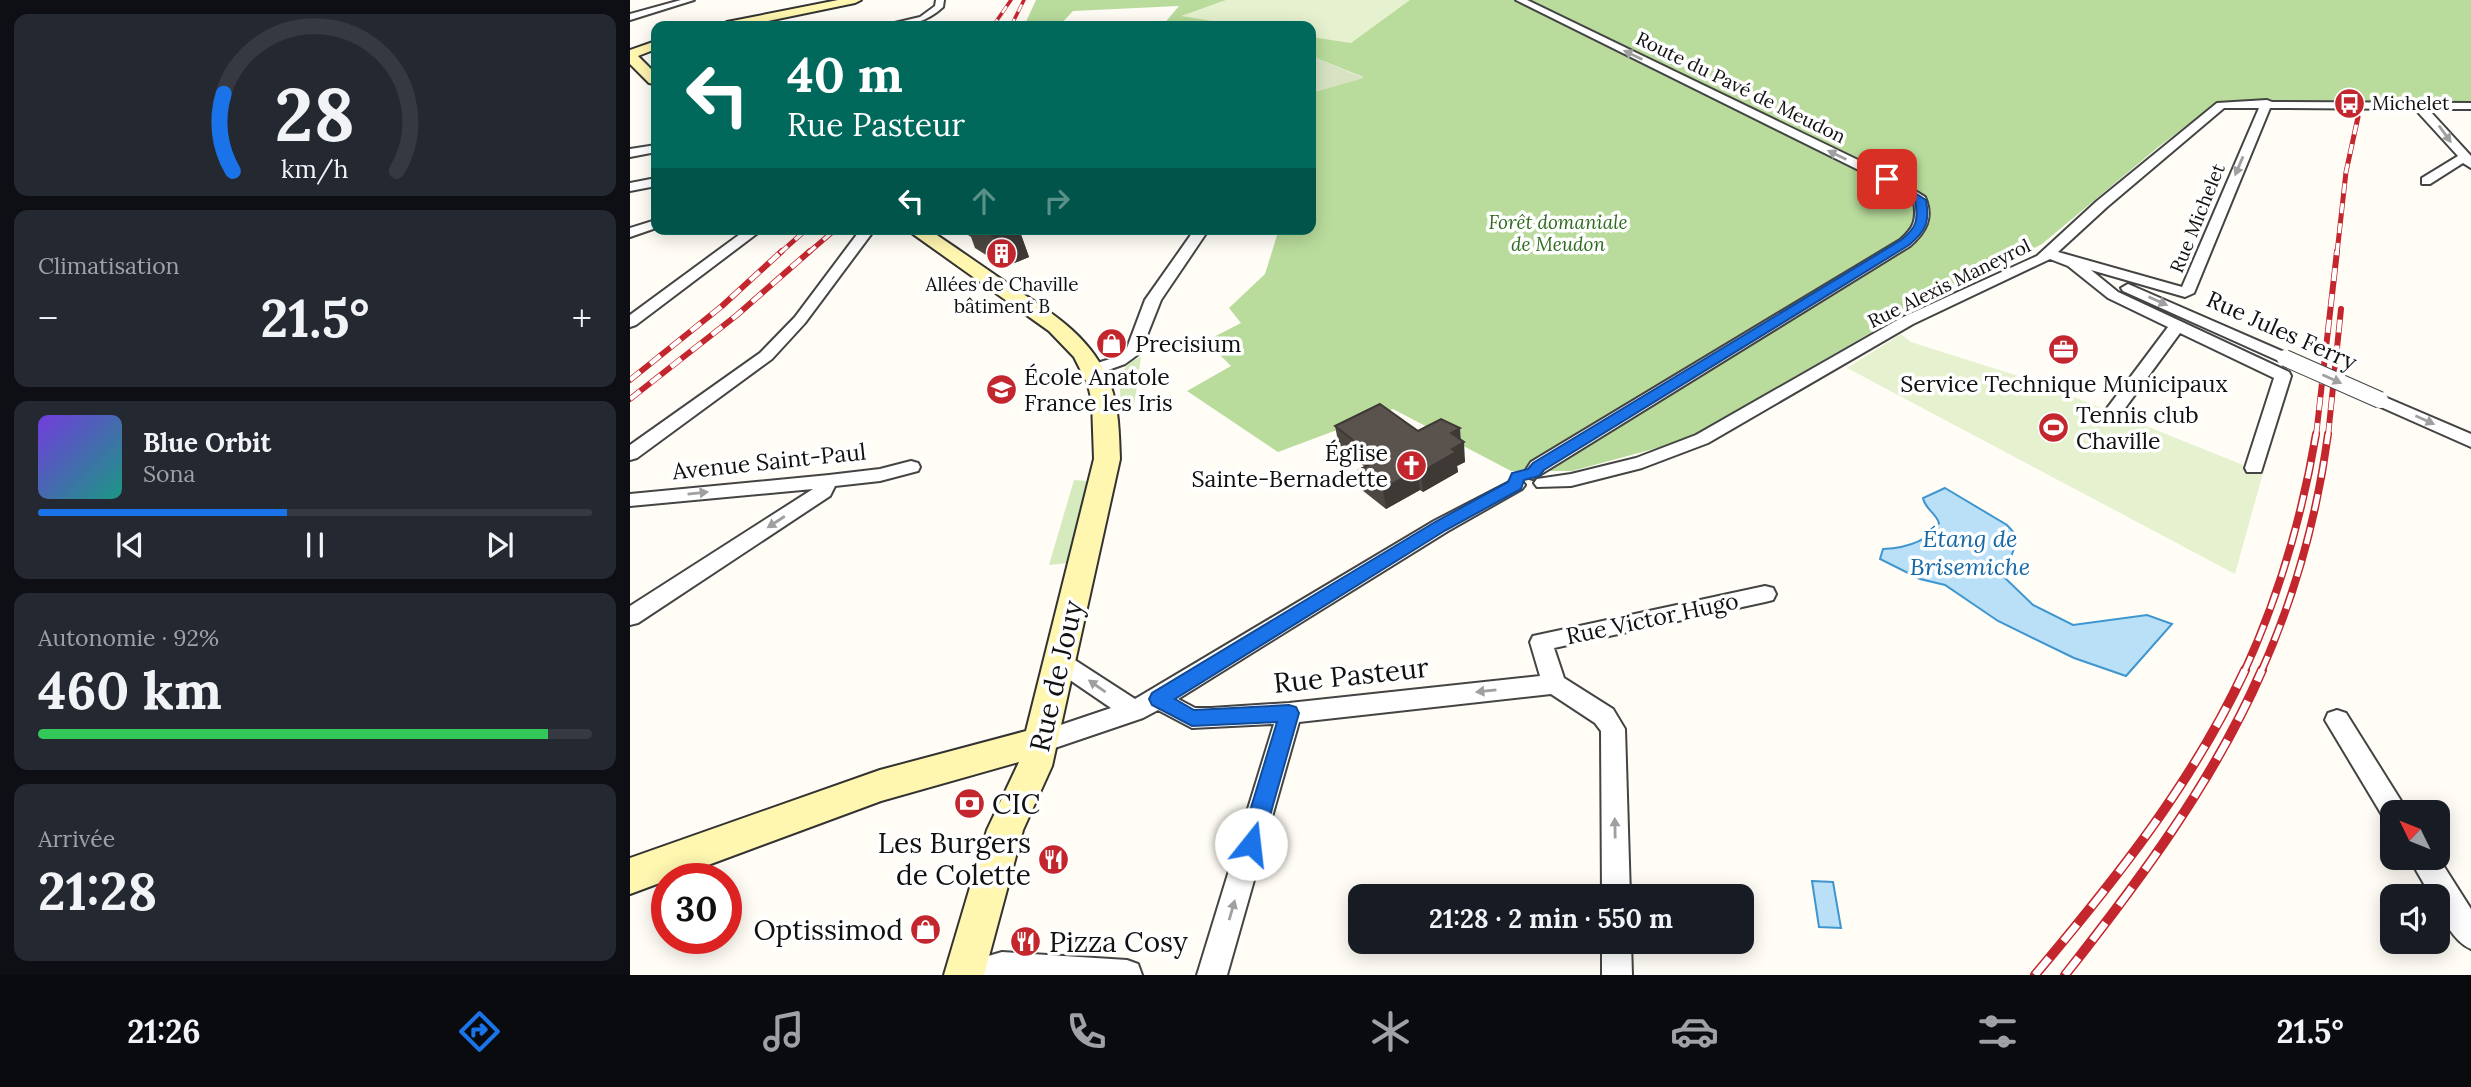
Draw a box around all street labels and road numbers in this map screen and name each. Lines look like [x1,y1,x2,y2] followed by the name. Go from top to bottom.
[1632,26,1850,148] street label: Route du Pavé de Meudon
[2164,159,2230,276] street label: Rue Michelet
[1864,233,2034,333] street label: Rue Alexis Maneyrol
[2202,284,2362,376] street label: Rue Jules Ferry
[670,436,867,486] street label: Avenue Saint-Paul
[1563,586,1741,650] street label: Rue Victor Hugo
[1021,597,1091,755] street label: Rue de Jouy
[1272,649,1430,701] street label: Rue Pasteur

